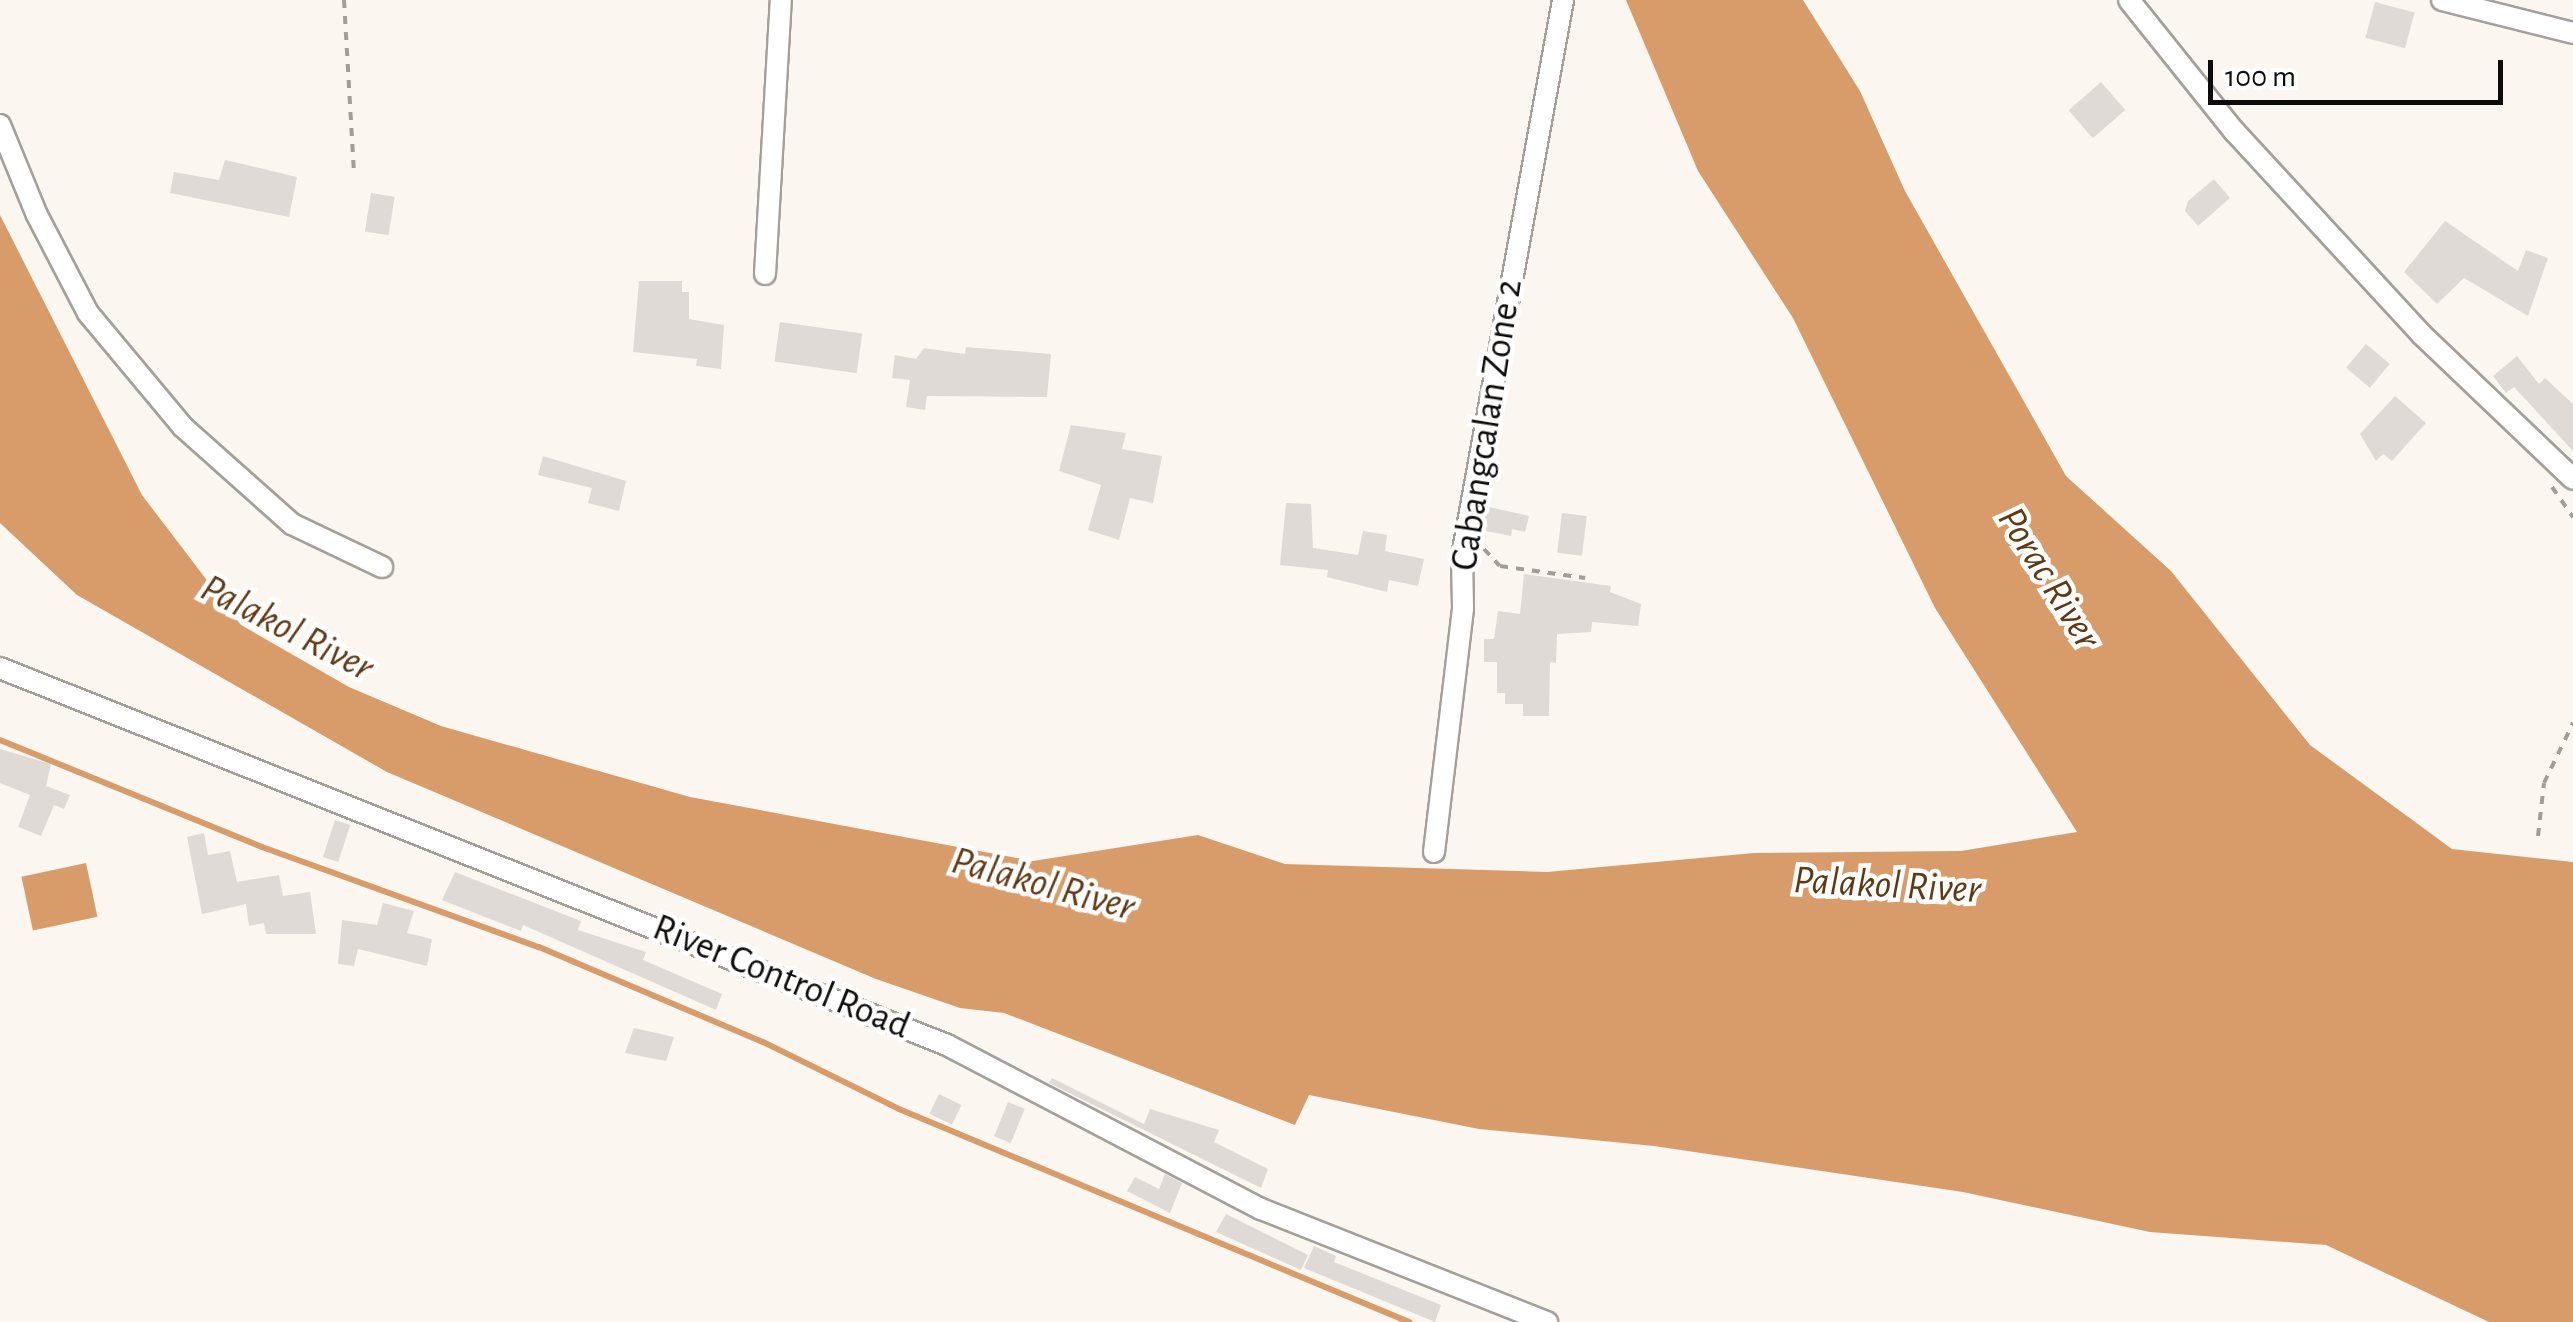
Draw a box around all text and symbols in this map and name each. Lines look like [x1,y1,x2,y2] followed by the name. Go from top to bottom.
[2213,40,2508,102] scale bar
[2225,62,2296,92] text: 100 m
[1442,276,1534,574] street label: Cabangcalan Zone 2
[1987,498,2111,658] water label: Porac River
[193,564,381,692] water label: Palakol River
[946,837,1140,931] water label: Palakol River
[1792,856,1982,914] water label: Palakol River
[646,906,916,1050] street label: River Control Road

